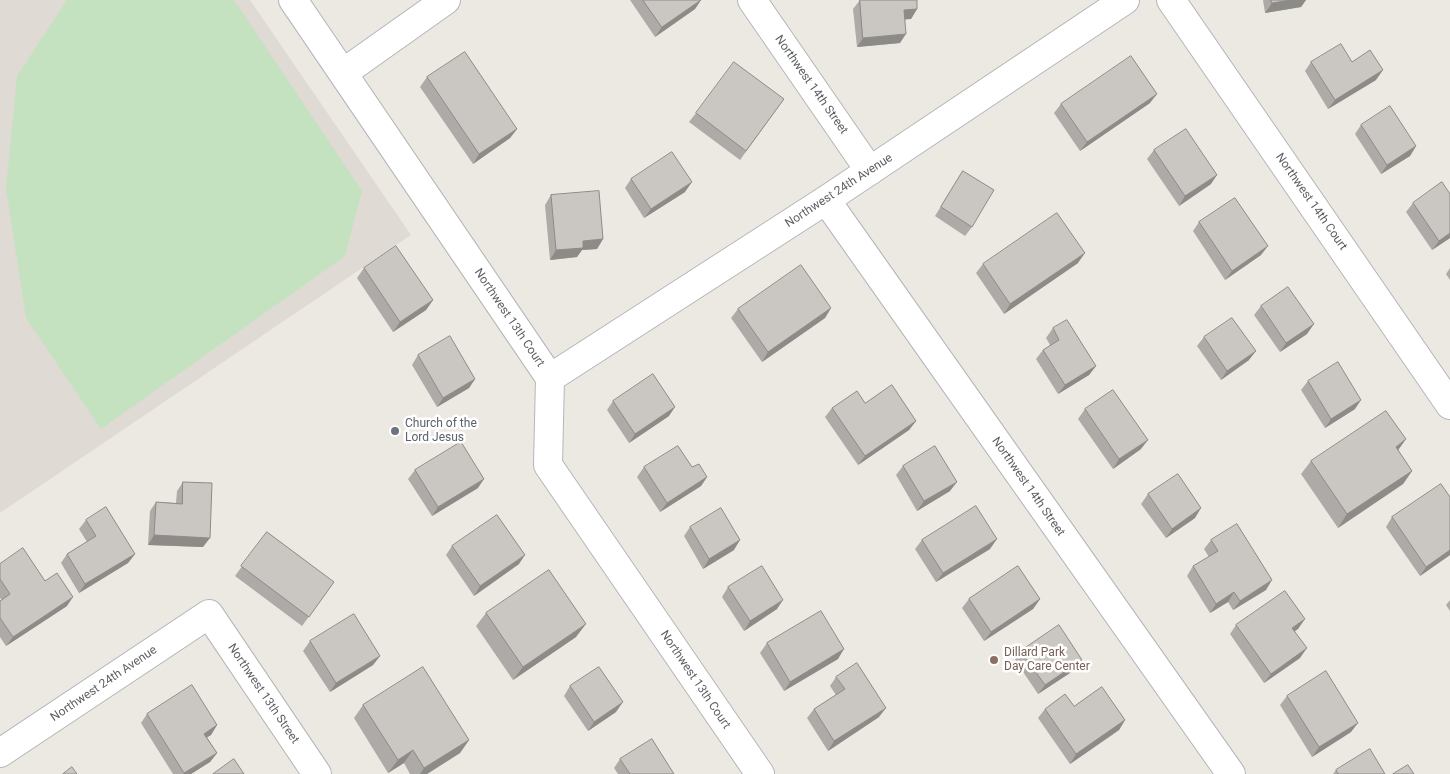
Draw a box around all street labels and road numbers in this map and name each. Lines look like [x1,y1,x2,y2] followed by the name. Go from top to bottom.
[771,33,851,137] street label: Northwest 14th Street
[783,151,895,231] street label: Northwest 24th Avenue
[1272,151,1350,253] street label: Northwest 14th Court
[471,266,547,370] street label: Northwest 13th Court
[988,435,1068,539] street label: Northwest 14th Street
[657,628,733,732] street label: Northwest 13th Court
[224,641,302,747] street label: Northwest 13th Street
[48,643,160,725] street label: Northwest 24th Avenue

